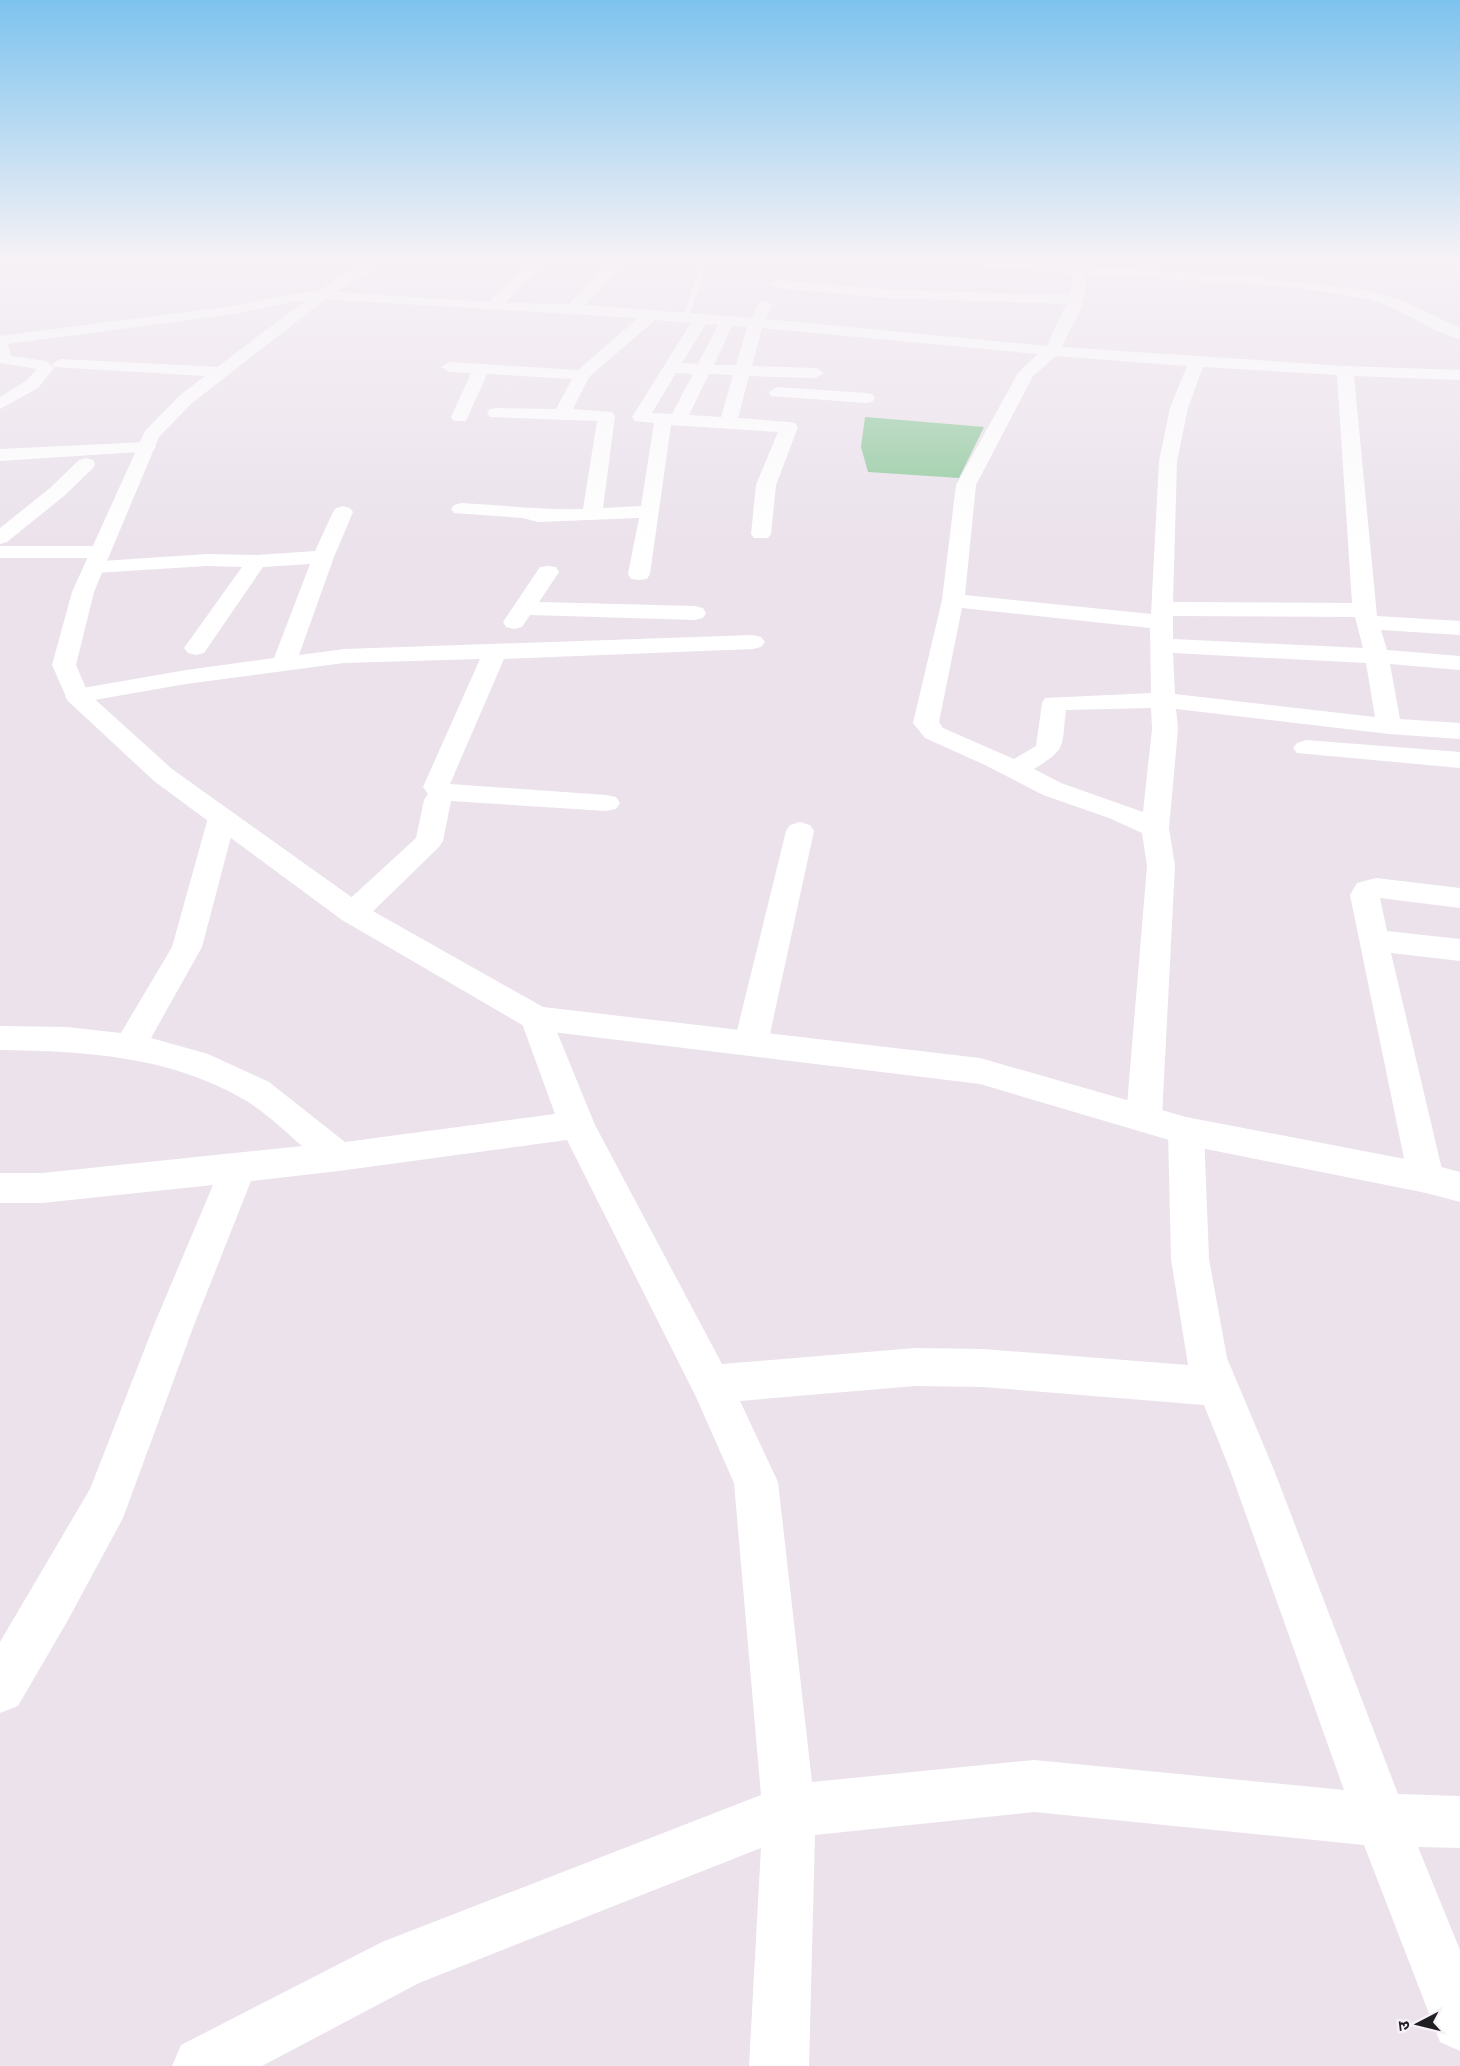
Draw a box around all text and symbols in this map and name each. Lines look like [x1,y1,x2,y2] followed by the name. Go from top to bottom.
[1388,1994,1448,2054] north arrow
[1394,2019,1414,2032] text: उ

